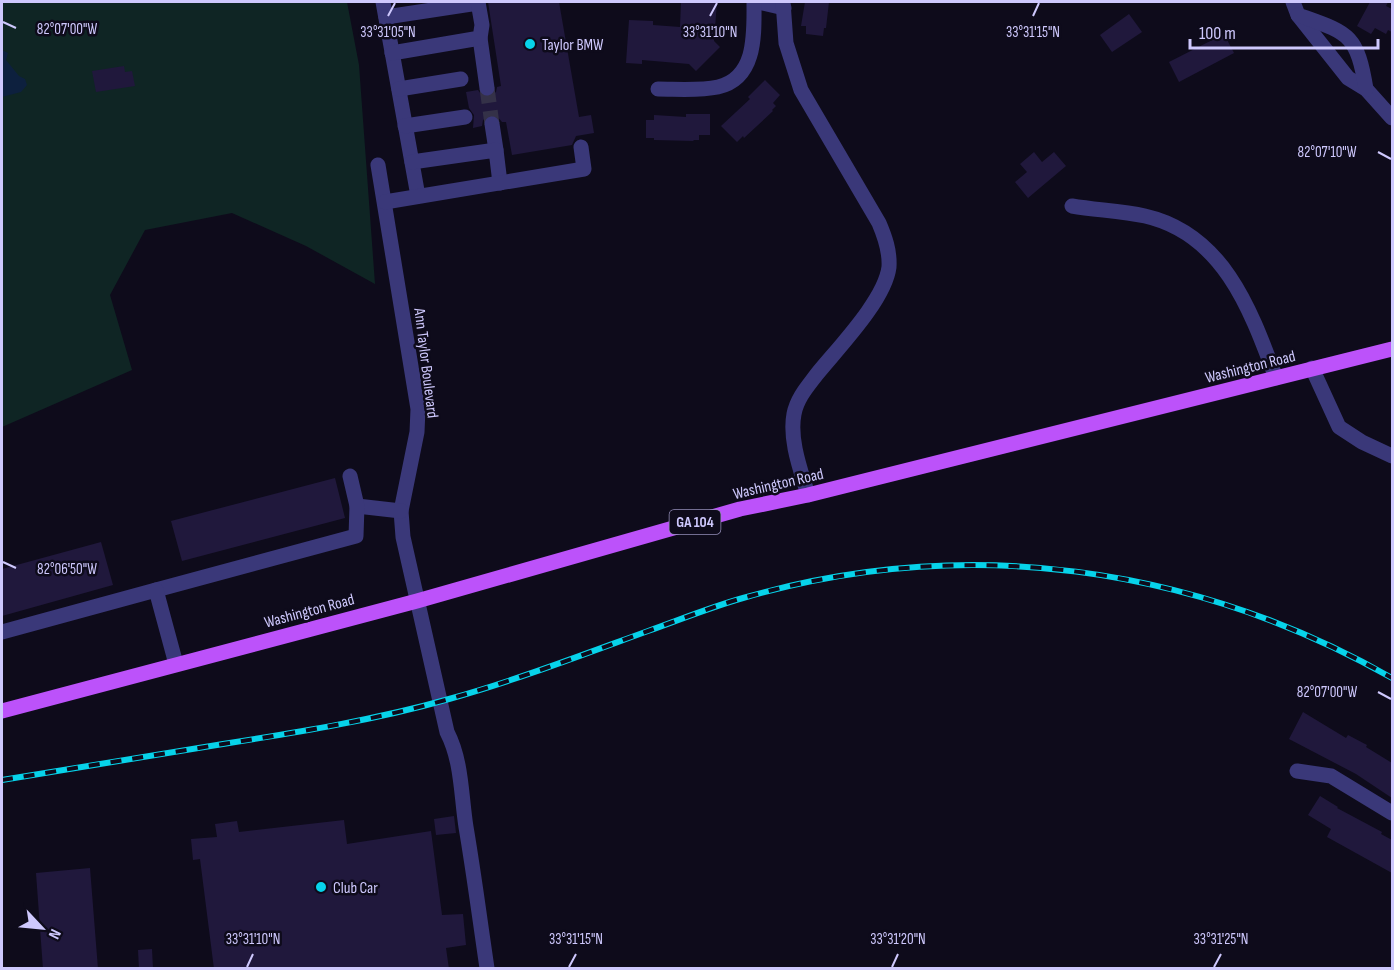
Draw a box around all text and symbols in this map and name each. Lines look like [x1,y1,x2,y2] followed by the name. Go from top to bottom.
[1190,12,1378,50] scale bar
[37,20,97,39] text: 82°07'00"W
[360,23,416,42] text: 33°31'05"N
[683,23,737,42] text: 33°31'10"N
[1006,23,1060,42] text: 33°31'15"N
[1199,23,1236,44] text: 100 m
[542,36,604,55] place label: Taylor BMW
[523,37,537,51] marker: Taylor BMW
[1298,143,1357,162] text: 82°07'10"W
[409,306,442,419] street label: Ann Taylor Boulevard
[1203,347,1297,388] street label: Washington Road
[731,465,825,504] street label: Washington Road
[670,510,720,534] road number: GA 104
[37,560,97,579] text: 82°06'50"W
[262,590,356,633] street label: Washington Road
[1297,683,1357,702] text: 82°07'00"W
[333,879,378,898] place label: Club Car
[314,880,328,894] marker: Club Car
[12,898,72,958] north arrow
[44,926,65,942] text: N
[226,930,280,949] text: 33°31'10"N
[549,930,603,949] text: 33°31'15"N
[870,930,926,949] text: 33°31'20"N
[1194,930,1248,949] text: 33°31'25"N

